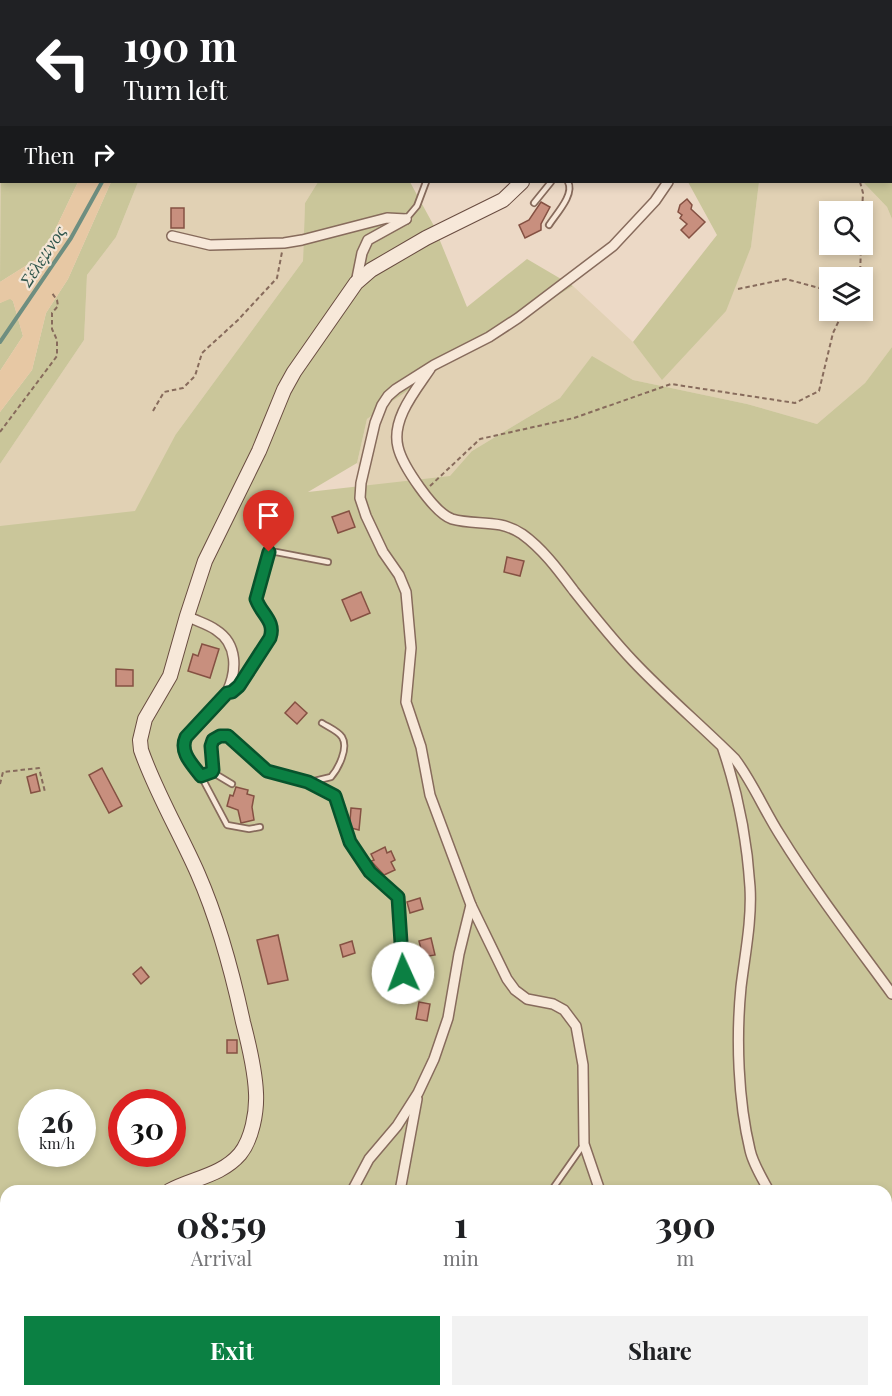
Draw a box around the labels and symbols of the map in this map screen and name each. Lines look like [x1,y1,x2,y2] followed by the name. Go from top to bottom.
[13,220,71,292] water label: Σέλεμνος
[243,490,294,552] pin
[371,941,435,1005] position arrow
[108,1089,186,1167] speed limit sign: 30

